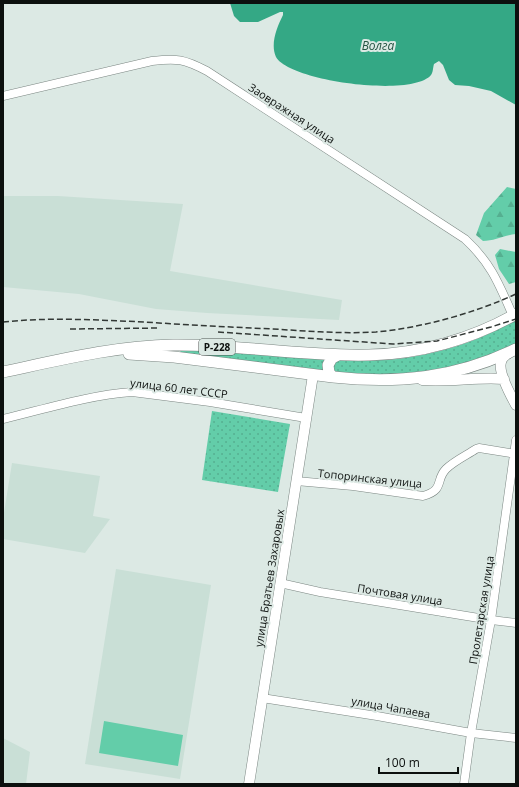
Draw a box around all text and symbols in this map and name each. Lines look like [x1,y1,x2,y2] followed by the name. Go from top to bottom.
[362,37,395,54] water label: Волга
[246,79,338,147] street label: Заовражная улица
[199,339,235,355] road number: Р-228
[129,375,229,401] street label: улица 60 лет СССР
[317,465,423,491] street label: Топоринская улица
[251,508,287,648] street label: улица Братьев Захаровых
[465,555,497,665] street label: Пролетарская улица
[356,580,444,608] street label: Почтовая улица
[350,693,432,721] street label: улица Чапаева
[379,749,458,775] scale bar
[385,754,420,771] text: 100 m

